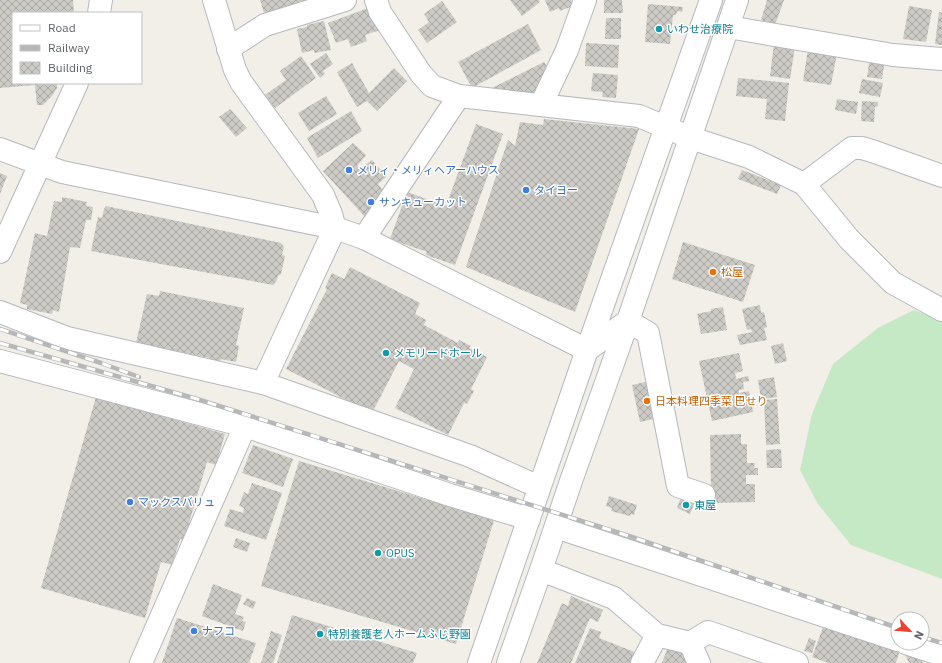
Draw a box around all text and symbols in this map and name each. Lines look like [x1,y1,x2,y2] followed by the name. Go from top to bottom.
[12,12,142,84] legend
[48,20,76,35] text: Road
[667,22,733,36] place label: いわせ治療院
[654,24,664,34] marker: いわせ治療院
[48,40,90,55] text: Railway
[48,60,93,75] text: Building
[357,163,499,177] place label: メリィ・メリィヘアーハウス
[344,165,354,175] marker: メリィ・メリィヘアーハウス
[534,183,578,197] place label: タイヨー
[521,185,531,195] marker: タイヨー
[379,195,467,209] place label: サンキューカット
[366,197,376,207] marker: サンキューカット
[721,265,743,279] place label: 松屋
[708,267,718,277] marker: 松屋
[394,346,482,360] place label: メモリードホール
[381,348,391,358] marker: メモリードホール
[655,394,768,408] place label: 日本料理四季菜 巴せり
[642,396,652,406] marker: 日本料理四季菜 巴せり
[138,495,215,509] place label: マックスバリュ
[125,497,135,507] marker: マックスバリュ
[694,498,716,512] place label: 東屋
[681,500,691,510] marker: 東屋
[386,546,414,560] place label: OPUS
[373,548,383,558] marker: OPUS
[890,611,930,651] north arrow
[202,624,235,638] place label: ナフコ
[189,626,199,636] marker: ナフコ
[328,627,471,641] place label: 特別養護老人ホームふじ野園
[315,629,325,639] marker: 特別養護老人ホームふじ野園
[911,629,927,642] text: N

